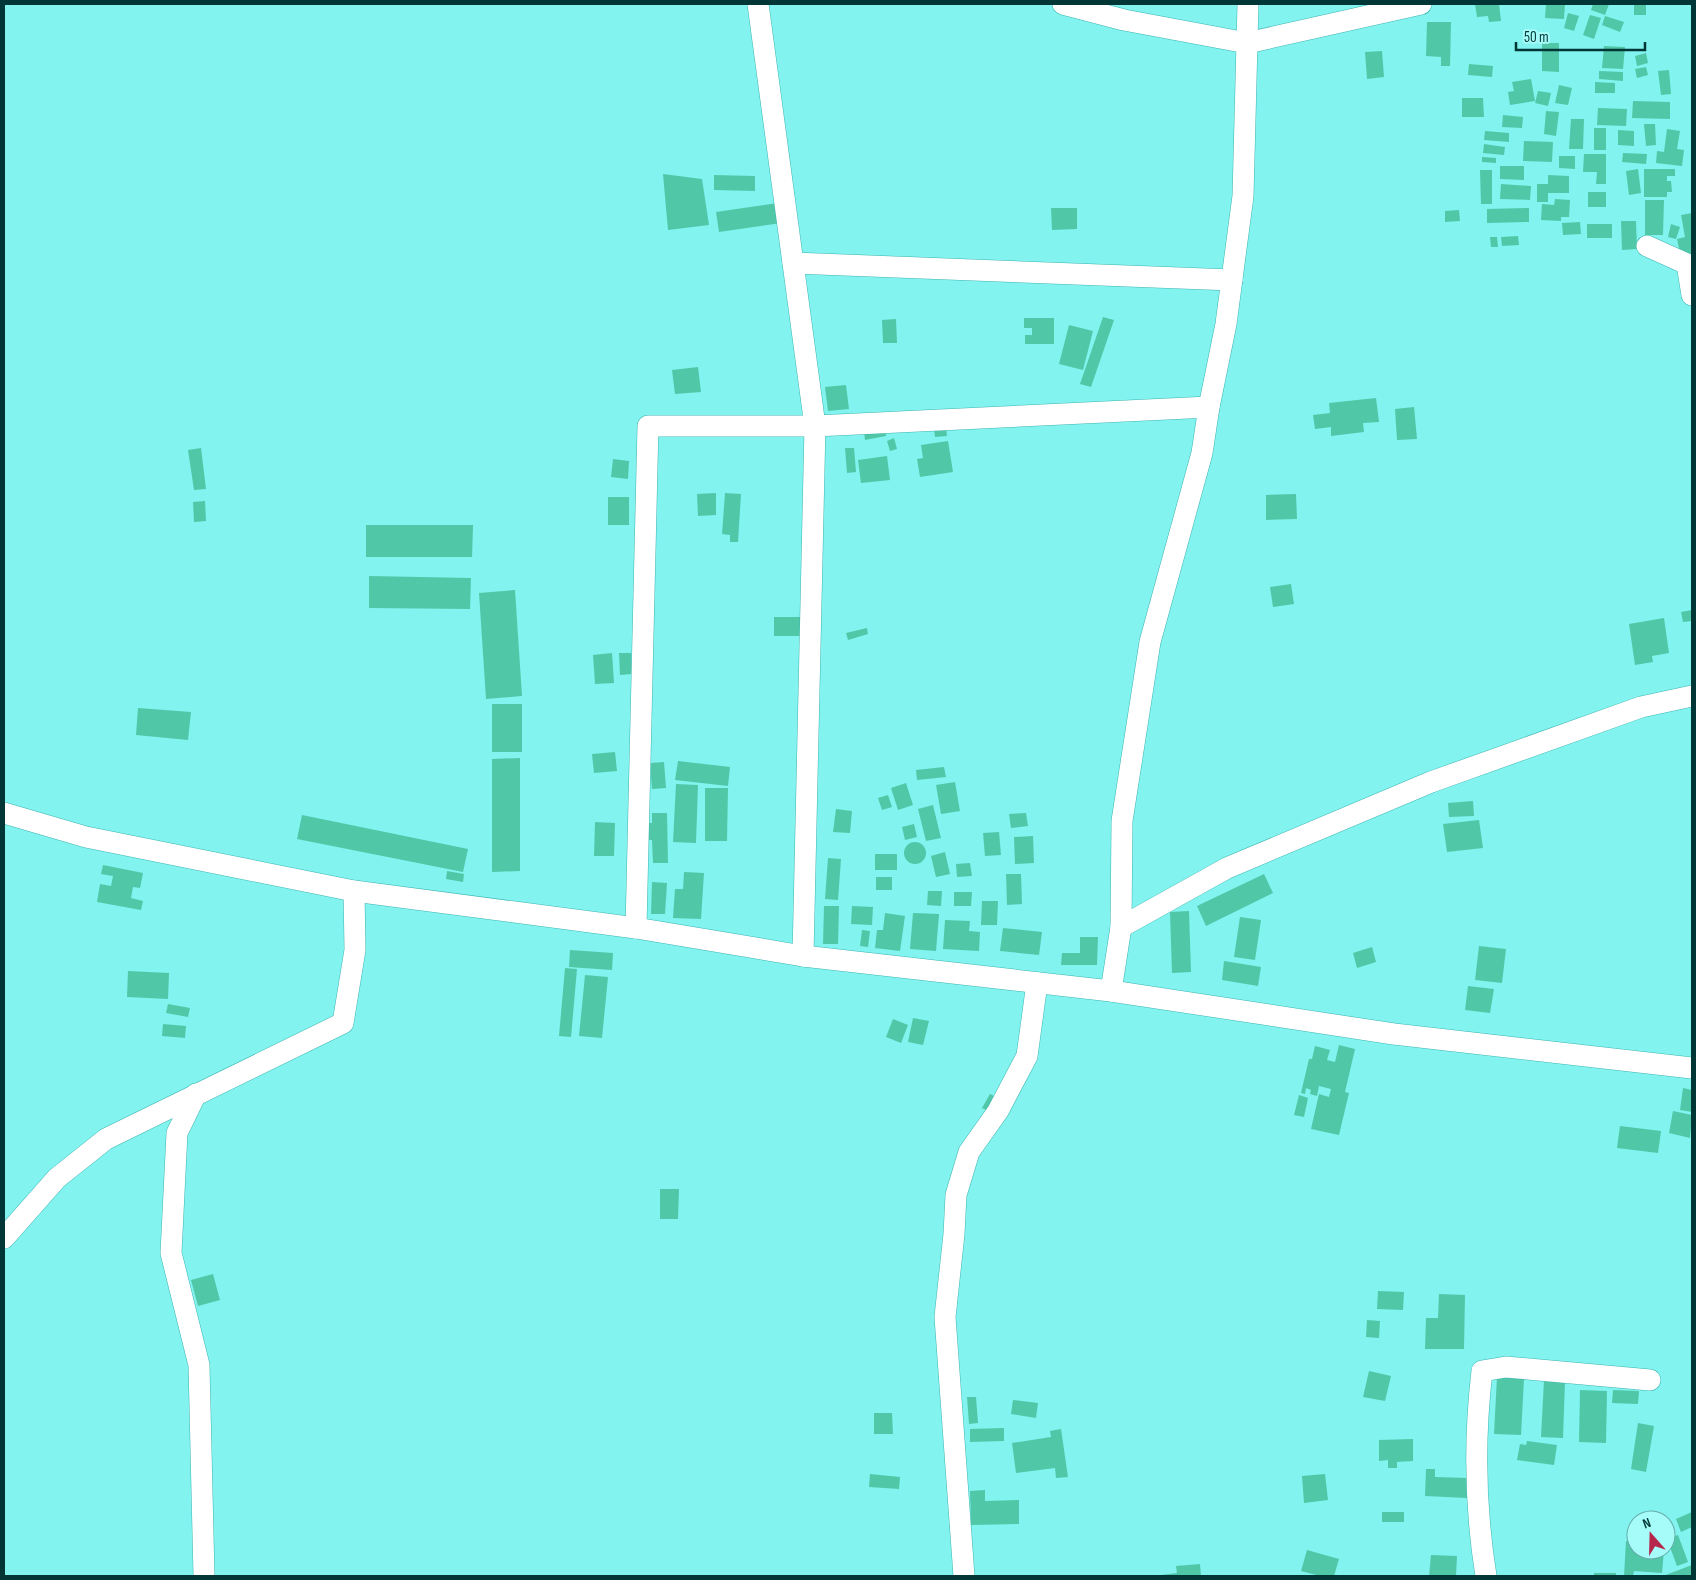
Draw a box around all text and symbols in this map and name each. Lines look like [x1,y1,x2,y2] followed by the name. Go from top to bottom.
[1516,20,1645,52] scale bar
[1524,28,1549,47] text: 50 m
[1626,1510,1676,1560] north arrow
[1640,1514,1653,1533] text: N

